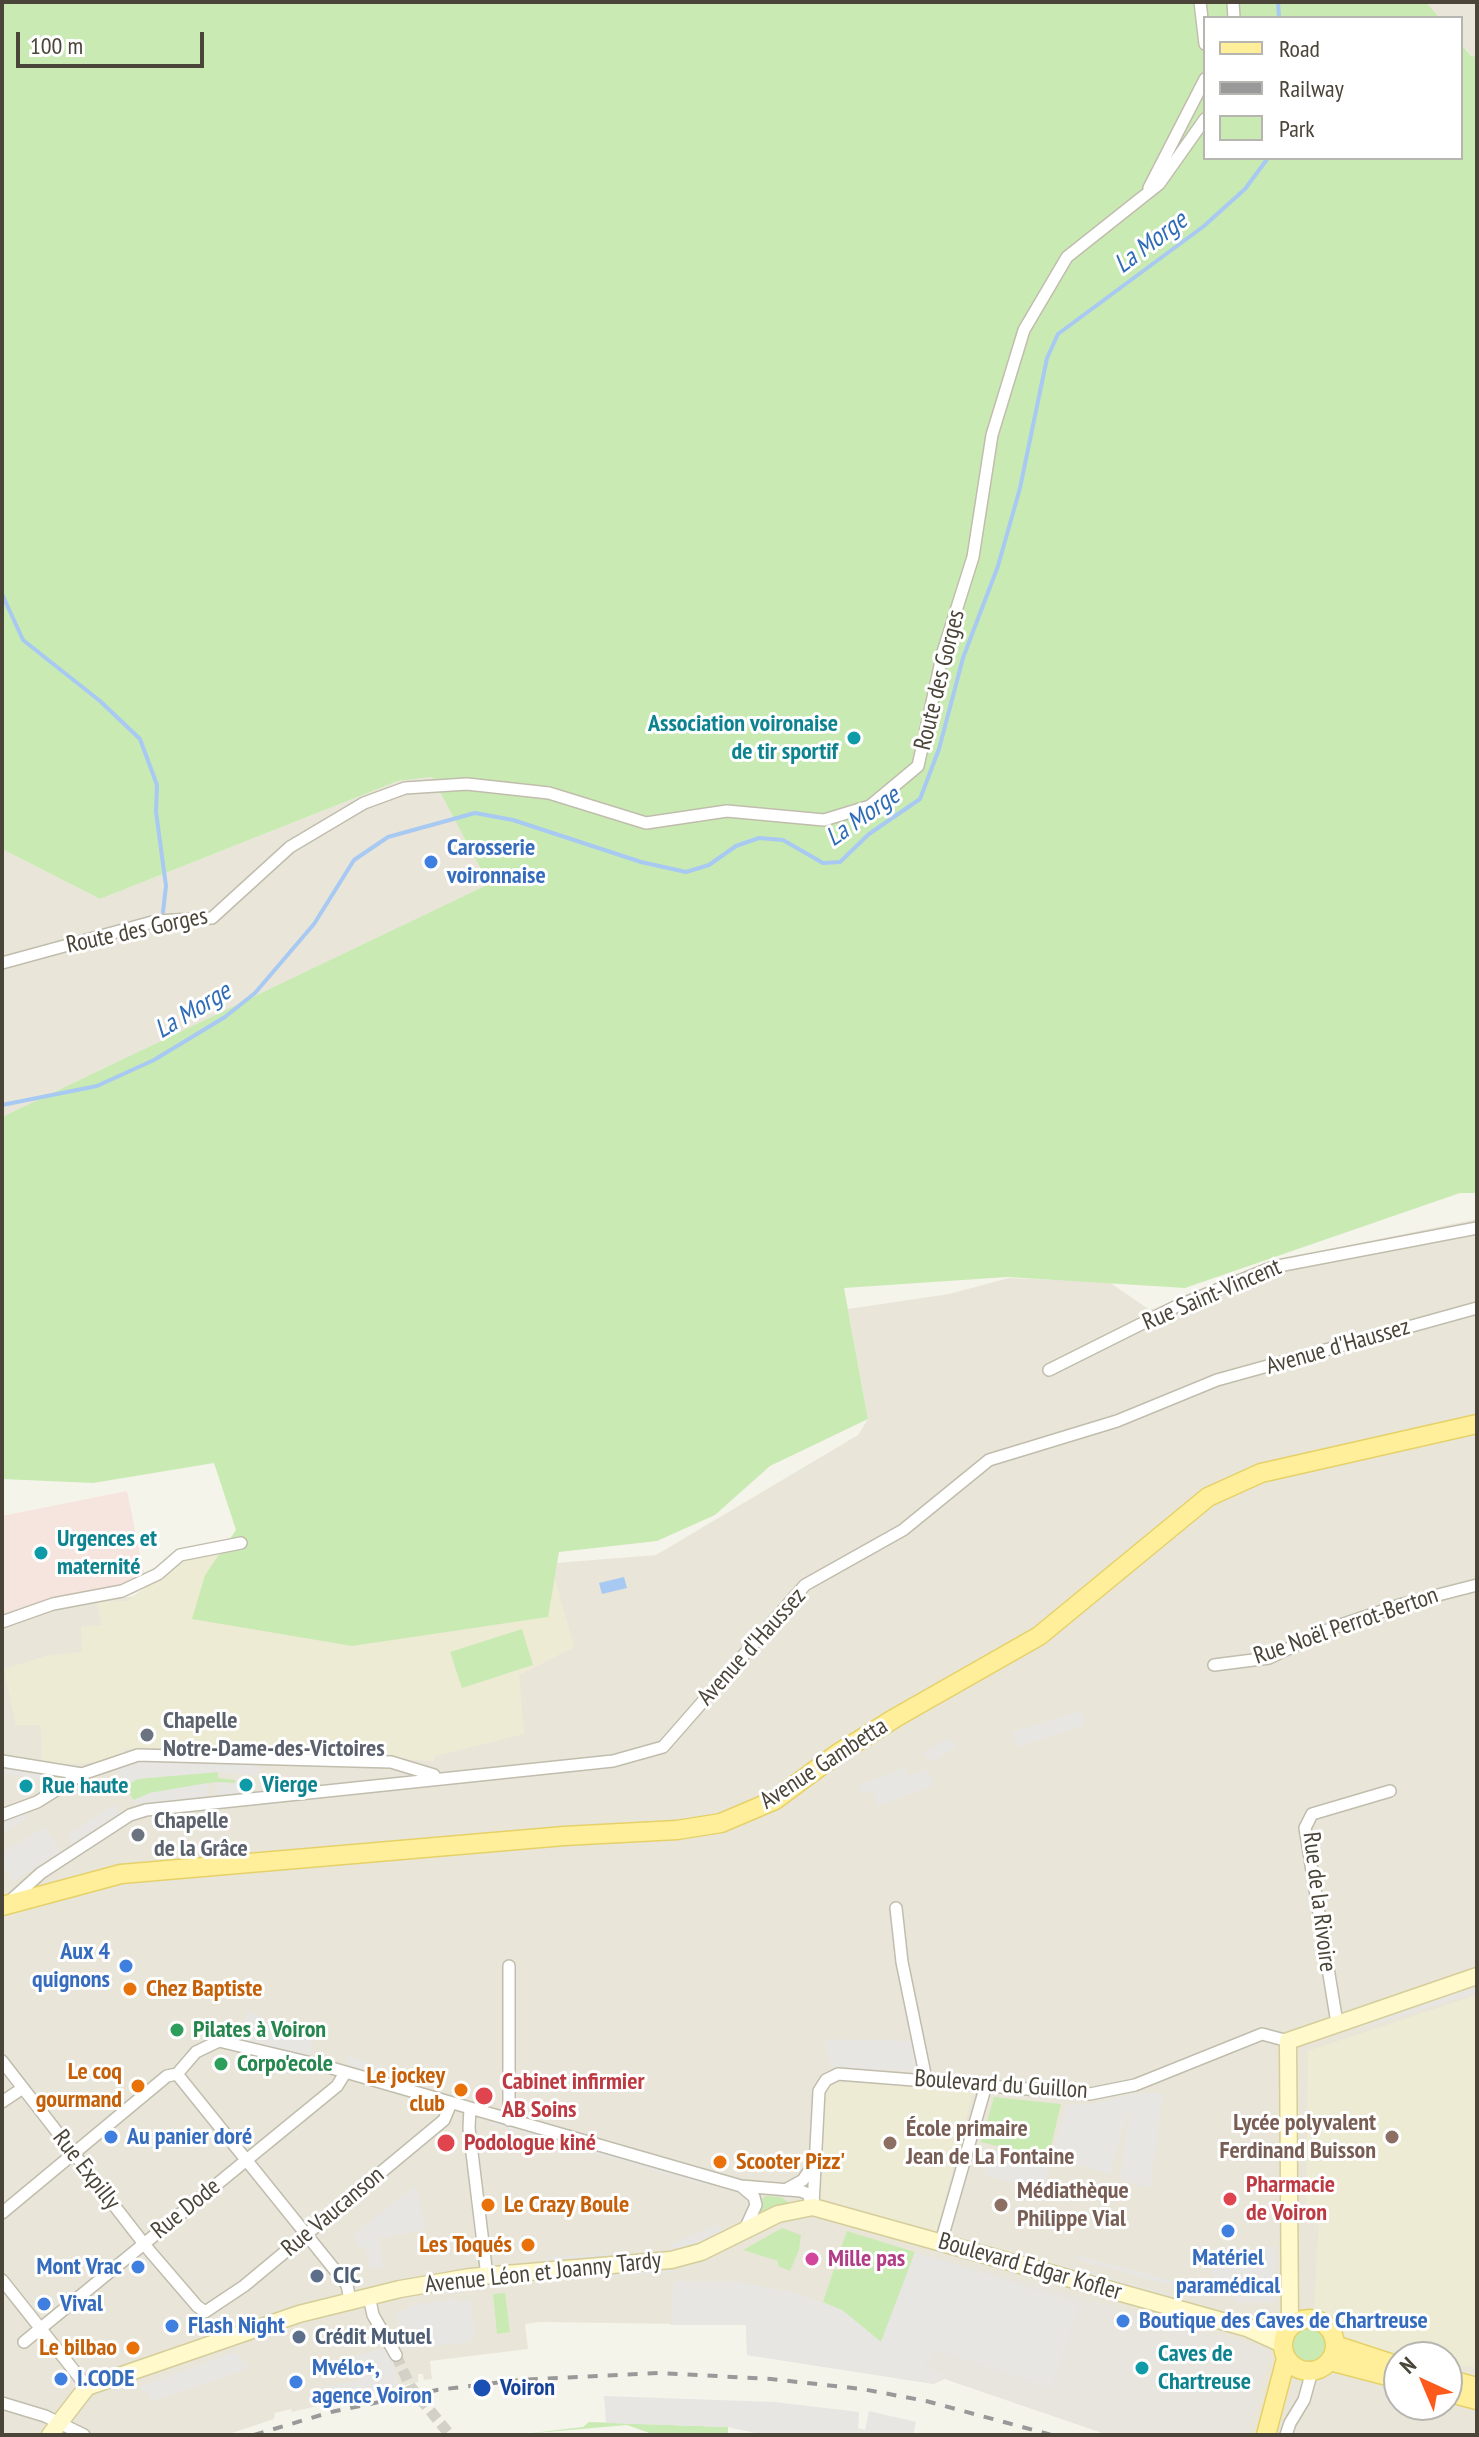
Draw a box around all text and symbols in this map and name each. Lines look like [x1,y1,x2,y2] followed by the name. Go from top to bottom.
[20,16,208,66] scale bar
[1203,16,1463,160] legend
[30,30,83,61] text: 100 m
[1279,33,1320,64] text: Road
[1279,73,1344,104] text: Railway
[1279,113,1315,144] text: Park
[1108,205,1194,281] water label: La Morge
[909,607,971,753] street label: Route des Gorges
[648,710,838,766] place label: Association voironaise de tir sportif
[845,729,863,747] marker: Association voironaise de tir sportif
[820,780,906,854] water label: La Morge
[447,834,546,890] place label: Carosserie voironnaise
[422,853,440,871] marker: Carosserie voironnaise
[64,902,210,960] street label: Route des Gorges
[149,976,237,1046] water label: La Morge
[1139,1253,1285,1337] street label: Rue Saint-Vincent
[1263,1313,1413,1381] street label: Avenue d'Haussez
[57,1525,157,1581] place label: Urgences et maternité
[32,1544,50,1562] marker: Urgences et maternité
[1250,1581,1442,1671] street label: Rue Noël Perrot-Berton
[692,1582,812,1712] street label: Avenue d'Haussez
[163,1707,385,1763] place label: Chapelle Notre-Dame-des-Victoires
[755,1712,893,1816] street label: Avenue Gambetta
[138,1726,156,1744] marker: Chapelle Notre-Dame-des-Victoires
[262,1771,318,1799] place label: Vierge
[42,1772,129,1800] place label: Rue haute
[237,1776,255,1794] marker: Vierge
[17,1777,35,1795] marker: Rue haute
[154,1807,248,1863] place label: Chapelle de la Grâce
[129,1826,147,1844] marker: Chapelle de la Grâce
[1296,1830,1342,1974] street label: Rue de la Rivoire
[32,1938,110,1994] place label: Aux 4 quignons
[117,1957,135,1975] marker: Aux 4 quignons
[146,1975,263,2003] place label: Chez Baptiste
[121,1980,139,1998] marker: Chez Baptiste
[193,2016,326,2044] place label: Pilates à Voiron
[168,2021,186,2039] marker: Pilates à Voiron
[237,2050,333,2078] place label: Corpo'ecole
[212,2055,230,2073] marker: Corpo'ecole
[36,2058,122,2114] place label: Le coq gourmand
[366,2062,445,2118] place label: Le jockey club
[913,2065,1089,2105] street label: Boulevard du Guillon
[502,2068,645,2124] place label: Cabinet infirmier AB Soins
[129,2077,147,2095] marker: Le coq gourmand
[452,2081,470,2099] marker: Le jockey club
[473,2085,495,2107] marker: Cabinet infirmier AB Soins
[1219,2109,1376,2165] place label: Lycée polyvalent Ferdinand Buisson
[906,2115,1075,2171] place label: École primaire Jean de La Fontaine
[127,2123,252,2151] place label: Au panier doré
[46,2125,126,2215] street label: Rue Expilly
[102,2128,120,2146] marker: Au panier doré
[1383,2128,1401,2146] marker: Lycée polyvalent Ferdinand Buisson
[464,2129,596,2157] place label: Podologue kiné
[435,2132,457,2154] marker: Podologue kiné
[881,2134,899,2152] marker: École primaire Jean de La Fontaine
[736,2148,845,2176] place label: Scooter Pizz'
[711,2153,729,2171] marker: Scooter Pizz'
[276,2161,390,2263] street label: Rue Vaucanson
[1246,2171,1335,2227] place label: Pharmacie de Voiron
[146,2173,226,2245] street label: Rue Dode
[1017,2177,1129,2233] place label: Médiathèque Philippe Vial
[1221,2190,1239,2208] marker: Pharmacie de Voiron
[504,2191,629,2219] place label: Le Crazy Boule
[479,2196,497,2214] marker: Le Crazy Boule
[992,2196,1010,2214] marker: Médiathèque Philippe Vial
[1219,2222,1237,2240] marker: Matériel paramédical
[935,2227,1125,2307] street label: Boulevard Edgar Kofler
[419,2231,512,2259] place label: Les Toqués
[519,2236,537,2254] marker: Les Toqués
[1176,2244,1280,2300] place label: Matériel paramédical
[828,2245,905,2273] place label: Mille pas
[424,2246,662,2300] street label: Avenue Léon et Joanny Tardy
[803,2250,821,2268] marker: Mille pas
[36,2253,122,2281] place label: Mont Vrac
[129,2258,147,2276] marker: Mont Vrac
[333,2262,361,2290] place label: CIC
[308,2267,326,2285] marker: CIC
[60,2290,103,2318] place label: Vival
[35,2295,53,2313] marker: Vival
[1139,2307,1428,2335] place label: Boutique des Caves de Chartreuse
[188,2312,285,2340] place label: Flash Night
[1114,2312,1132,2330] marker: Boutique des Caves de Chartreuse
[163,2317,181,2335] marker: Flash Night
[315,2323,431,2351] place label: Crédit Mutuel
[290,2328,308,2346] marker: Crédit Mutuel
[39,2334,117,2362] place label: Le bilbao
[124,2339,142,2357] marker: Le bilbao
[1158,2340,1251,2396] place label: Caves de Chartreuse
[1383,2341,1463,2421] north arrow
[1394,2351,1422,2379] text: N
[312,2354,432,2410] place label: Mvélo+, agence Voiron
[1133,2359,1151,2377] marker: Caves de Chartreuse
[77,2365,135,2393] place label: I.CODE
[52,2370,70,2388] marker: I.CODE
[287,2373,305,2391] marker: Mvélo+, agence Voiron
[500,2374,555,2402] place label: Voiron
[471,2377,493,2399] marker: Voiron

